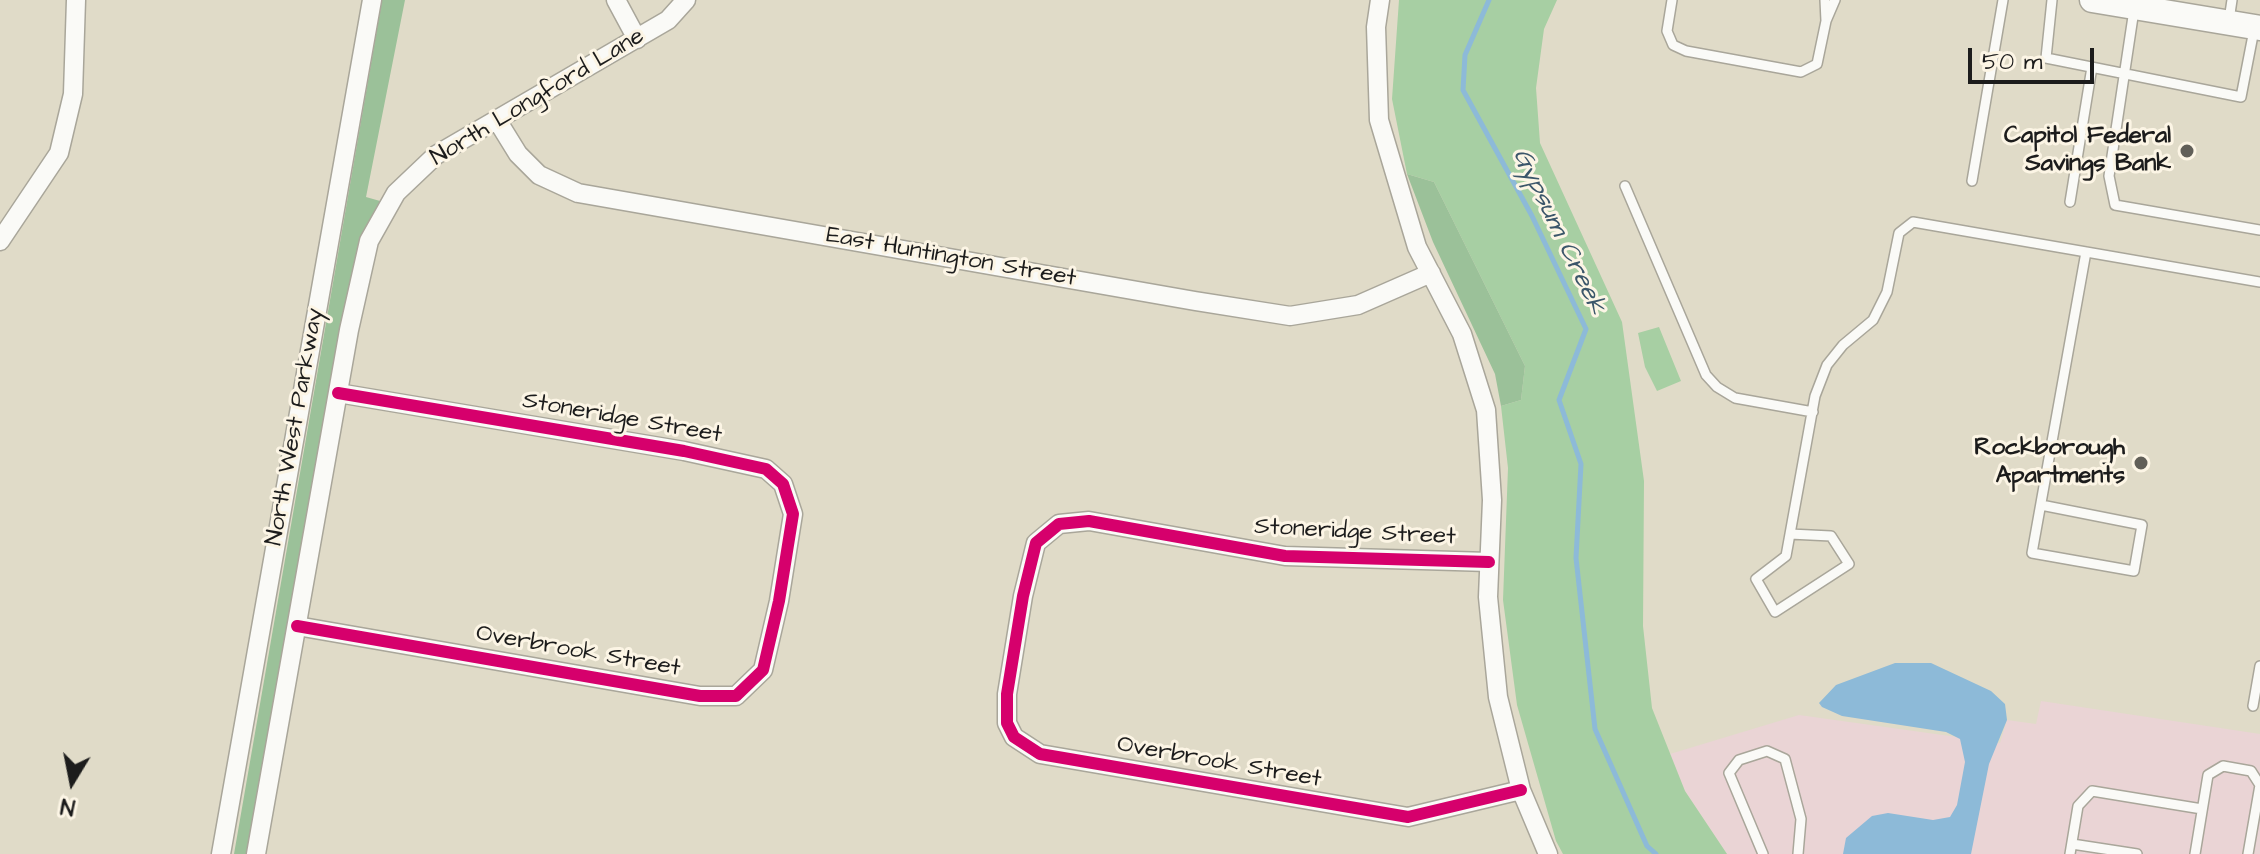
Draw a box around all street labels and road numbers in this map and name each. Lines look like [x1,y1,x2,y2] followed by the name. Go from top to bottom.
[426,23,650,173] street label: North Longford Lane
[824,222,1078,294] street label: East Huntington Street
[261,306,331,548] street label: North West Parkway
[520,387,724,451] street label: Stoneridge Street
[1253,513,1457,553] street label: Stoneridge Street
[474,620,682,684] street label: Overbrook Street
[1115,731,1323,795] street label: Overbrook Street

